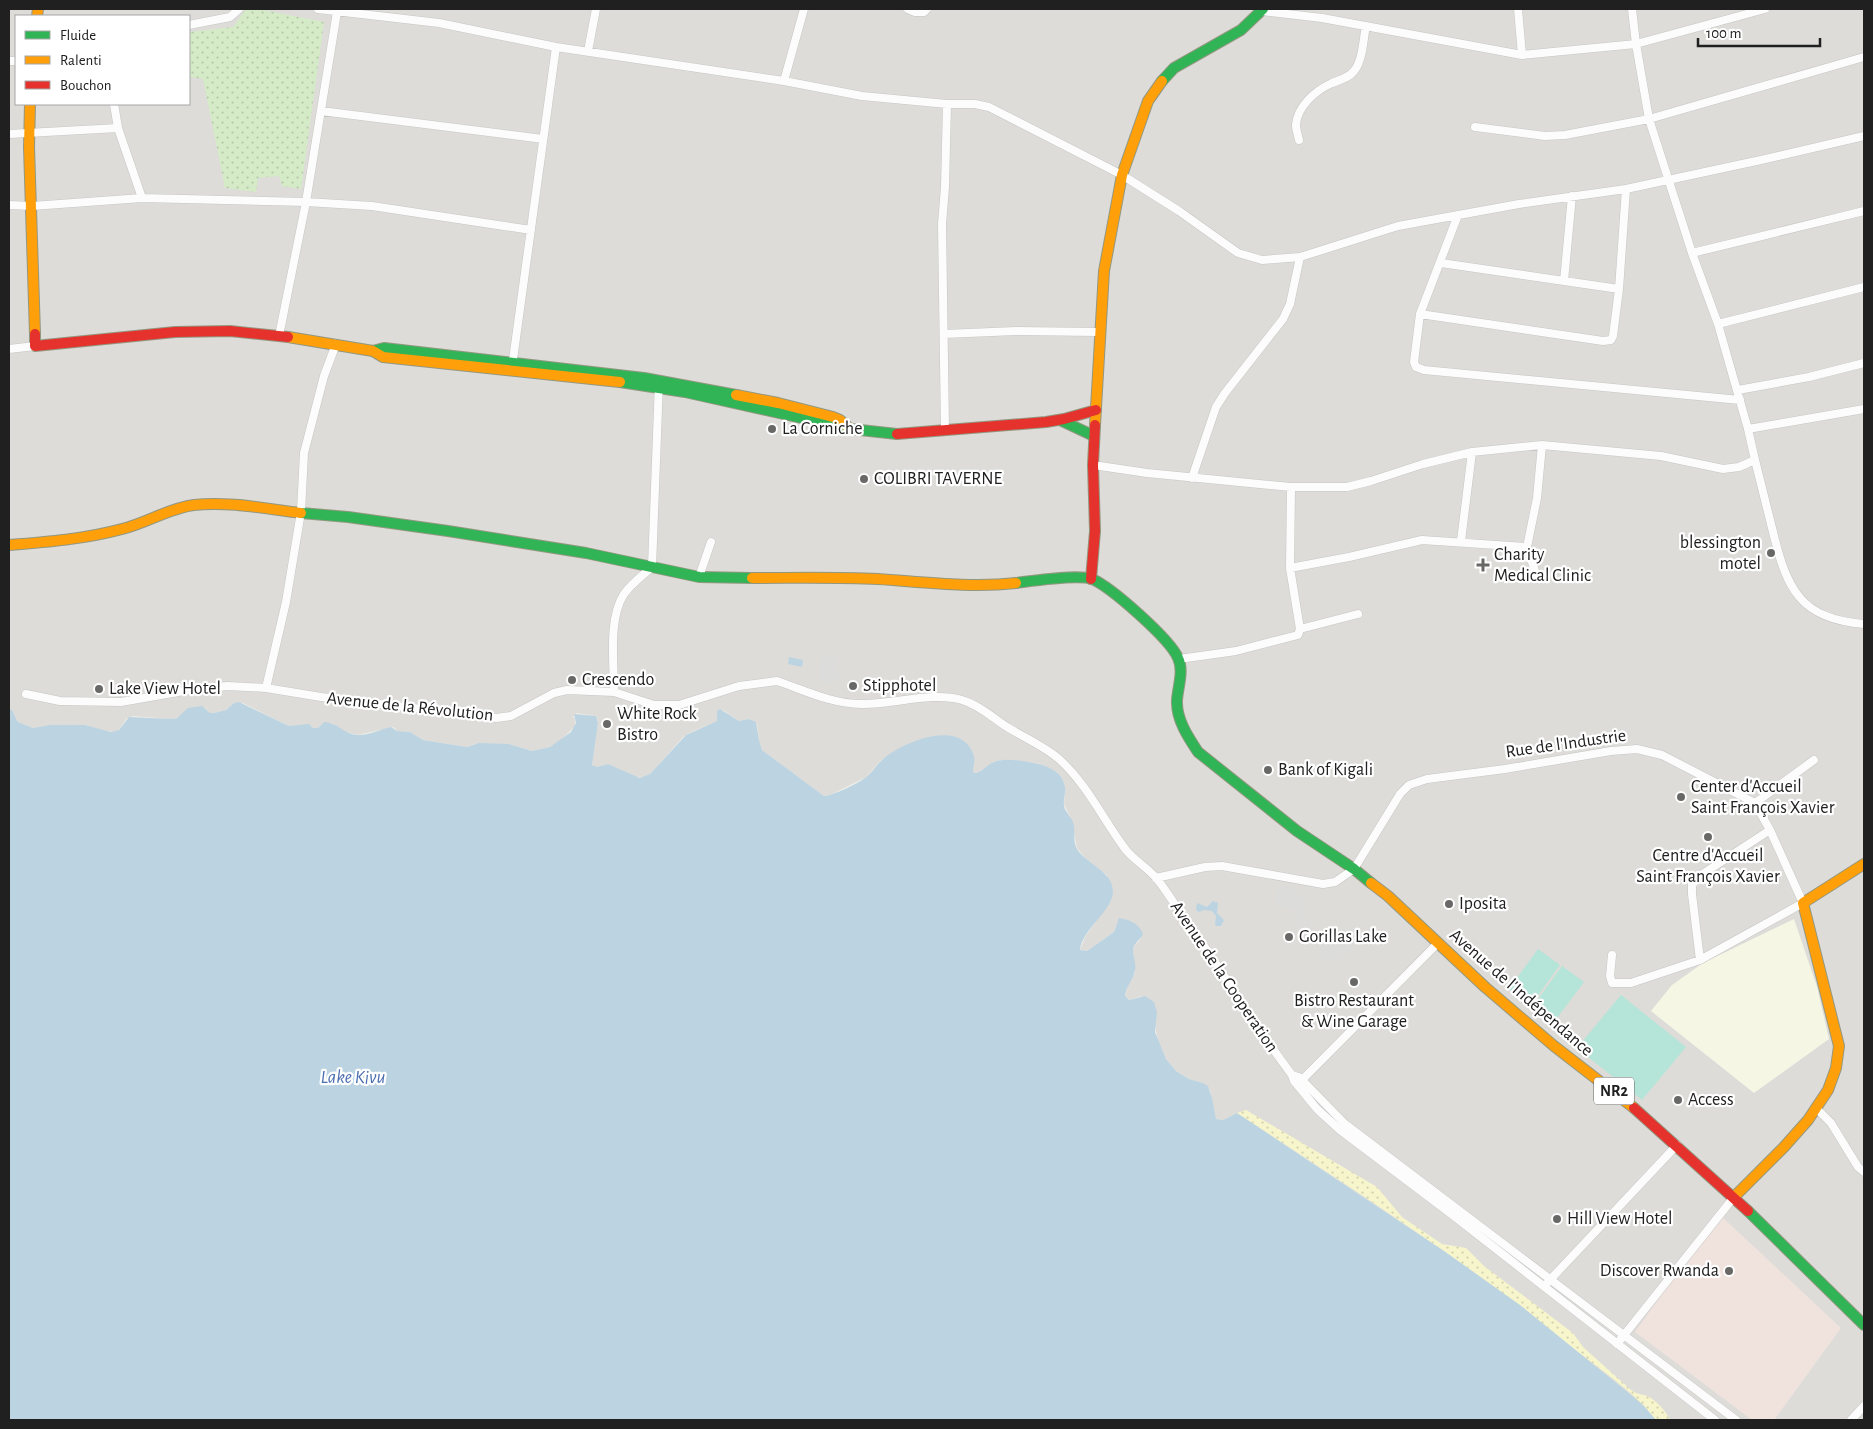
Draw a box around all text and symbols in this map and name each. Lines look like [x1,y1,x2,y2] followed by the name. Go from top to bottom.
[15,15,190,105] legend
[1698,15,1820,47] scale bar
[1706,26,1741,41] text: 100 m
[60,28,96,43] text: Fluide
[60,53,102,68] text: Ralenti
[60,78,111,93] text: Bouchon
[782,420,862,438] place label: La Corniche
[766,423,778,435] marker: La Corniche
[874,470,1002,488] place label: COLIBRI TAVERNE
[858,473,870,485] marker: COLIBRI TAVERNE
[1680,534,1761,573] place label: blessington motel
[1494,546,1591,585] place label: Charity Medical Clinic
[1765,547,1777,559] marker: blessington motel
[1476,558,1490,572] marker: Charity Medical Clinic
[582,671,655,689] place label: Crescendo
[566,674,578,686] marker: Crescendo
[863,677,936,695] place label: Stipphotel
[109,680,221,698] place label: Lake View Hotel
[847,680,859,692] marker: Stipphotel
[93,683,105,695] marker: Lake View Hotel
[326,689,494,725] street label: Avenue de la Révolution
[617,705,697,744] place label: White Rock Bistro
[601,718,613,730] marker: White Rock Bistro
[1505,727,1627,761] street label: Rue de l'Industrie
[1278,761,1373,779] place label: Bank of Kigali
[1262,764,1274,776] marker: Bank of Kigali
[1691,778,1835,817] place label: Center d'Accueil Saint François Xavier
[1675,791,1687,803] marker: Center d'Accueil Saint François Xavier
[1702,831,1714,843] marker: Centre d'Accueil Saint François Xavier
[1636,847,1780,886] place label: Centre d'Accueil Saint François Xavier
[1459,895,1507,913] place label: Iposita
[1167,898,1281,1056] street label: Avenue de la Cooperation
[1443,898,1455,910] marker: Iposita
[1446,926,1596,1060] street label: Avenue de l'Indépendance
[1299,928,1387,946] place label: Gorillas Lake
[1283,931,1295,943] marker: Gorillas Lake
[1348,976,1360,988] marker: Bistro Restaurant & Wine Garage
[1294,992,1414,1031] place label: Bistro Restaurant & Wine Garage
[321,1068,386,1087] water label: Lake Kivu
[1594,1078,1634,1104] road number: NR2
[1688,1091,1734,1109] place label: Access
[1672,1094,1684,1106] marker: Access
[1567,1210,1672,1228] place label: Hill View Hotel
[1551,1213,1563,1225] marker: Hill View Hotel
[1600,1262,1719,1280] place label: Discover Rwanda
[1723,1265,1735,1277] marker: Discover Rwanda

